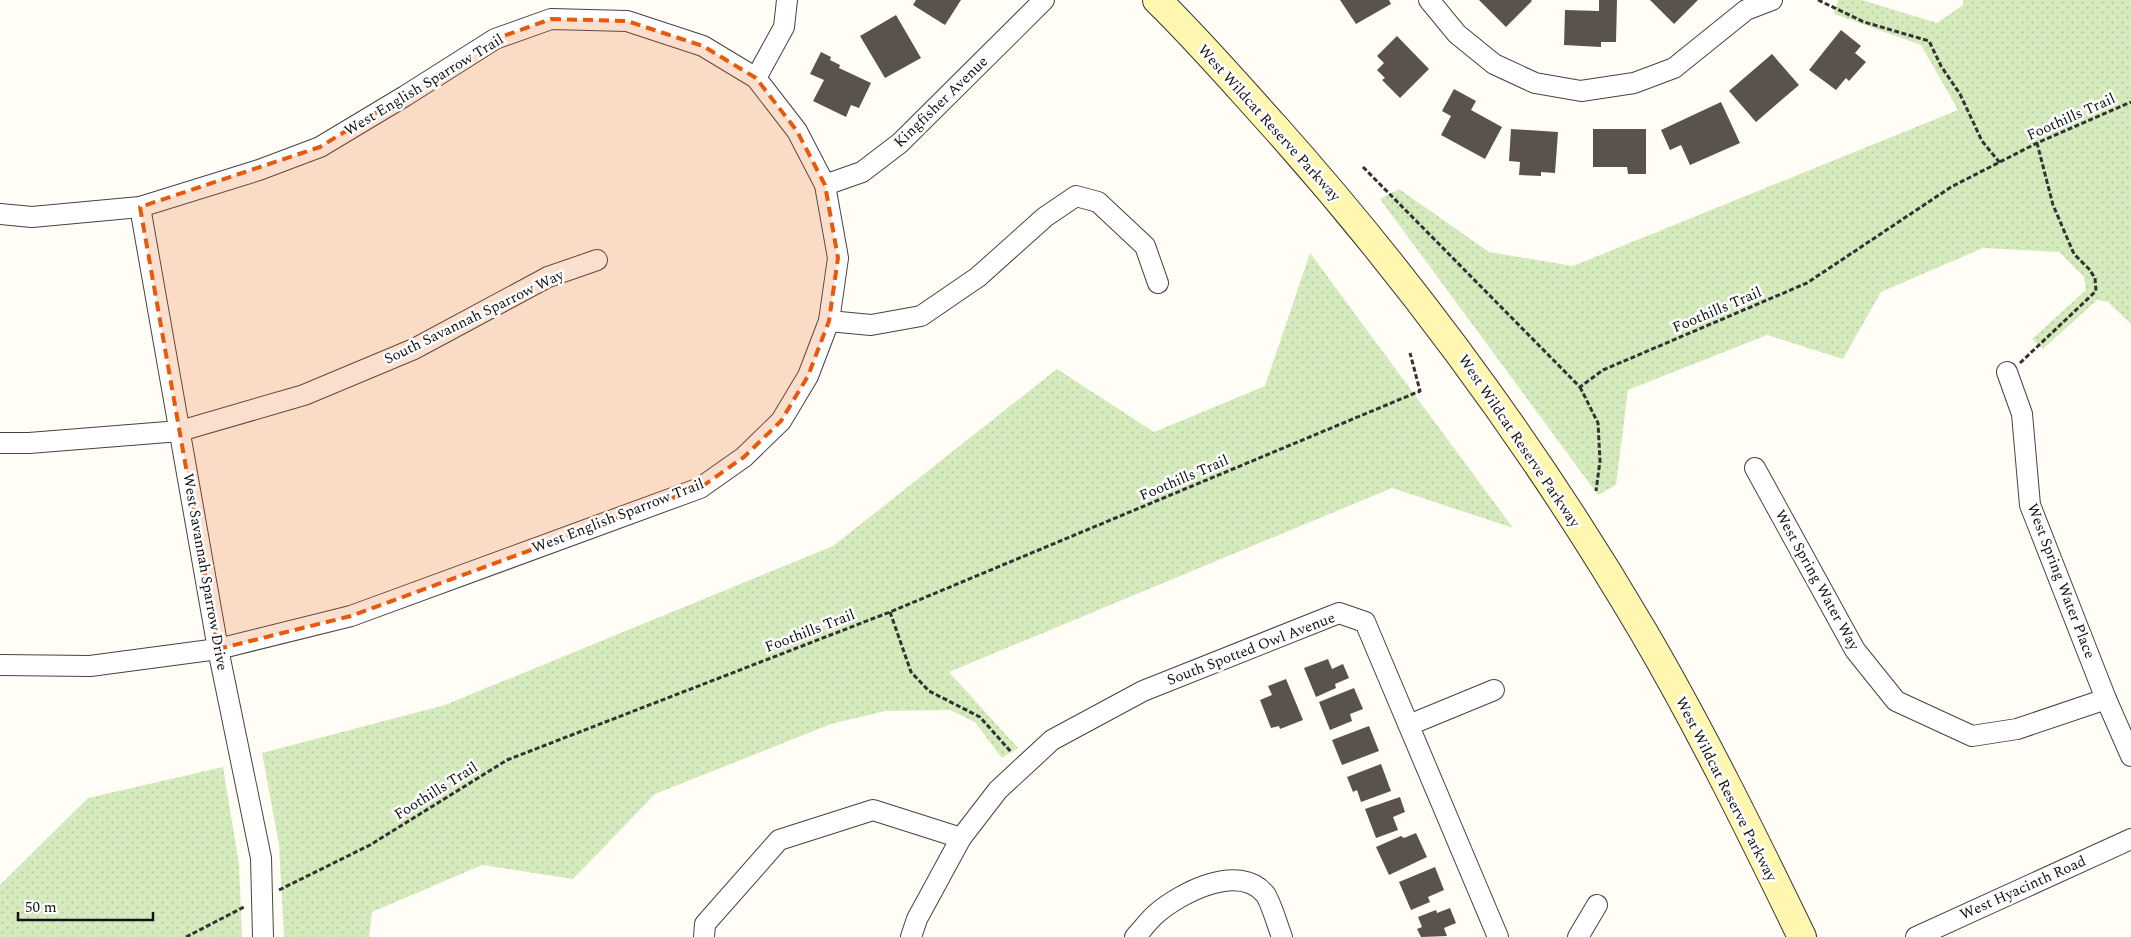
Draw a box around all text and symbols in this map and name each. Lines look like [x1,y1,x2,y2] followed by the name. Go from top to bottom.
[340,28,508,142] street label: West English Sparrow Trail
[1192,39,1346,207] street label: West Wildcat Reserve Parkway
[889,51,993,153] street label: Kingfisher Avenue
[2023,87,2119,147] street label: Foothills Trail
[380,263,569,371] street label: South Savannah Sparrow Way
[1669,281,1765,339] street label: Foothills Trail
[1452,350,1586,533] street label: West Wildcat Reserve Parkway
[1136,449,1232,507] street label: Foothills Trail
[176,472,234,672] street label: West Savannah Sparrow Drive
[529,473,707,559] street label: West English Sparrow Trail
[2021,500,2101,662] street label: West Spring Water Place
[1769,505,1866,655] street label: West Spring Water Way
[762,603,858,659] street label: Foothills Trail
[1164,606,1338,692] street label: South Spotted Owl Avenue
[1669,693,1783,886] street label: West Wildcat Reserve Parkway
[390,756,482,826] street label: Foothills Trail
[1956,850,2090,926] street label: West Hyacinth Road
[18,890,152,922] scale bar
[25,896,57,919] text: 50 m

